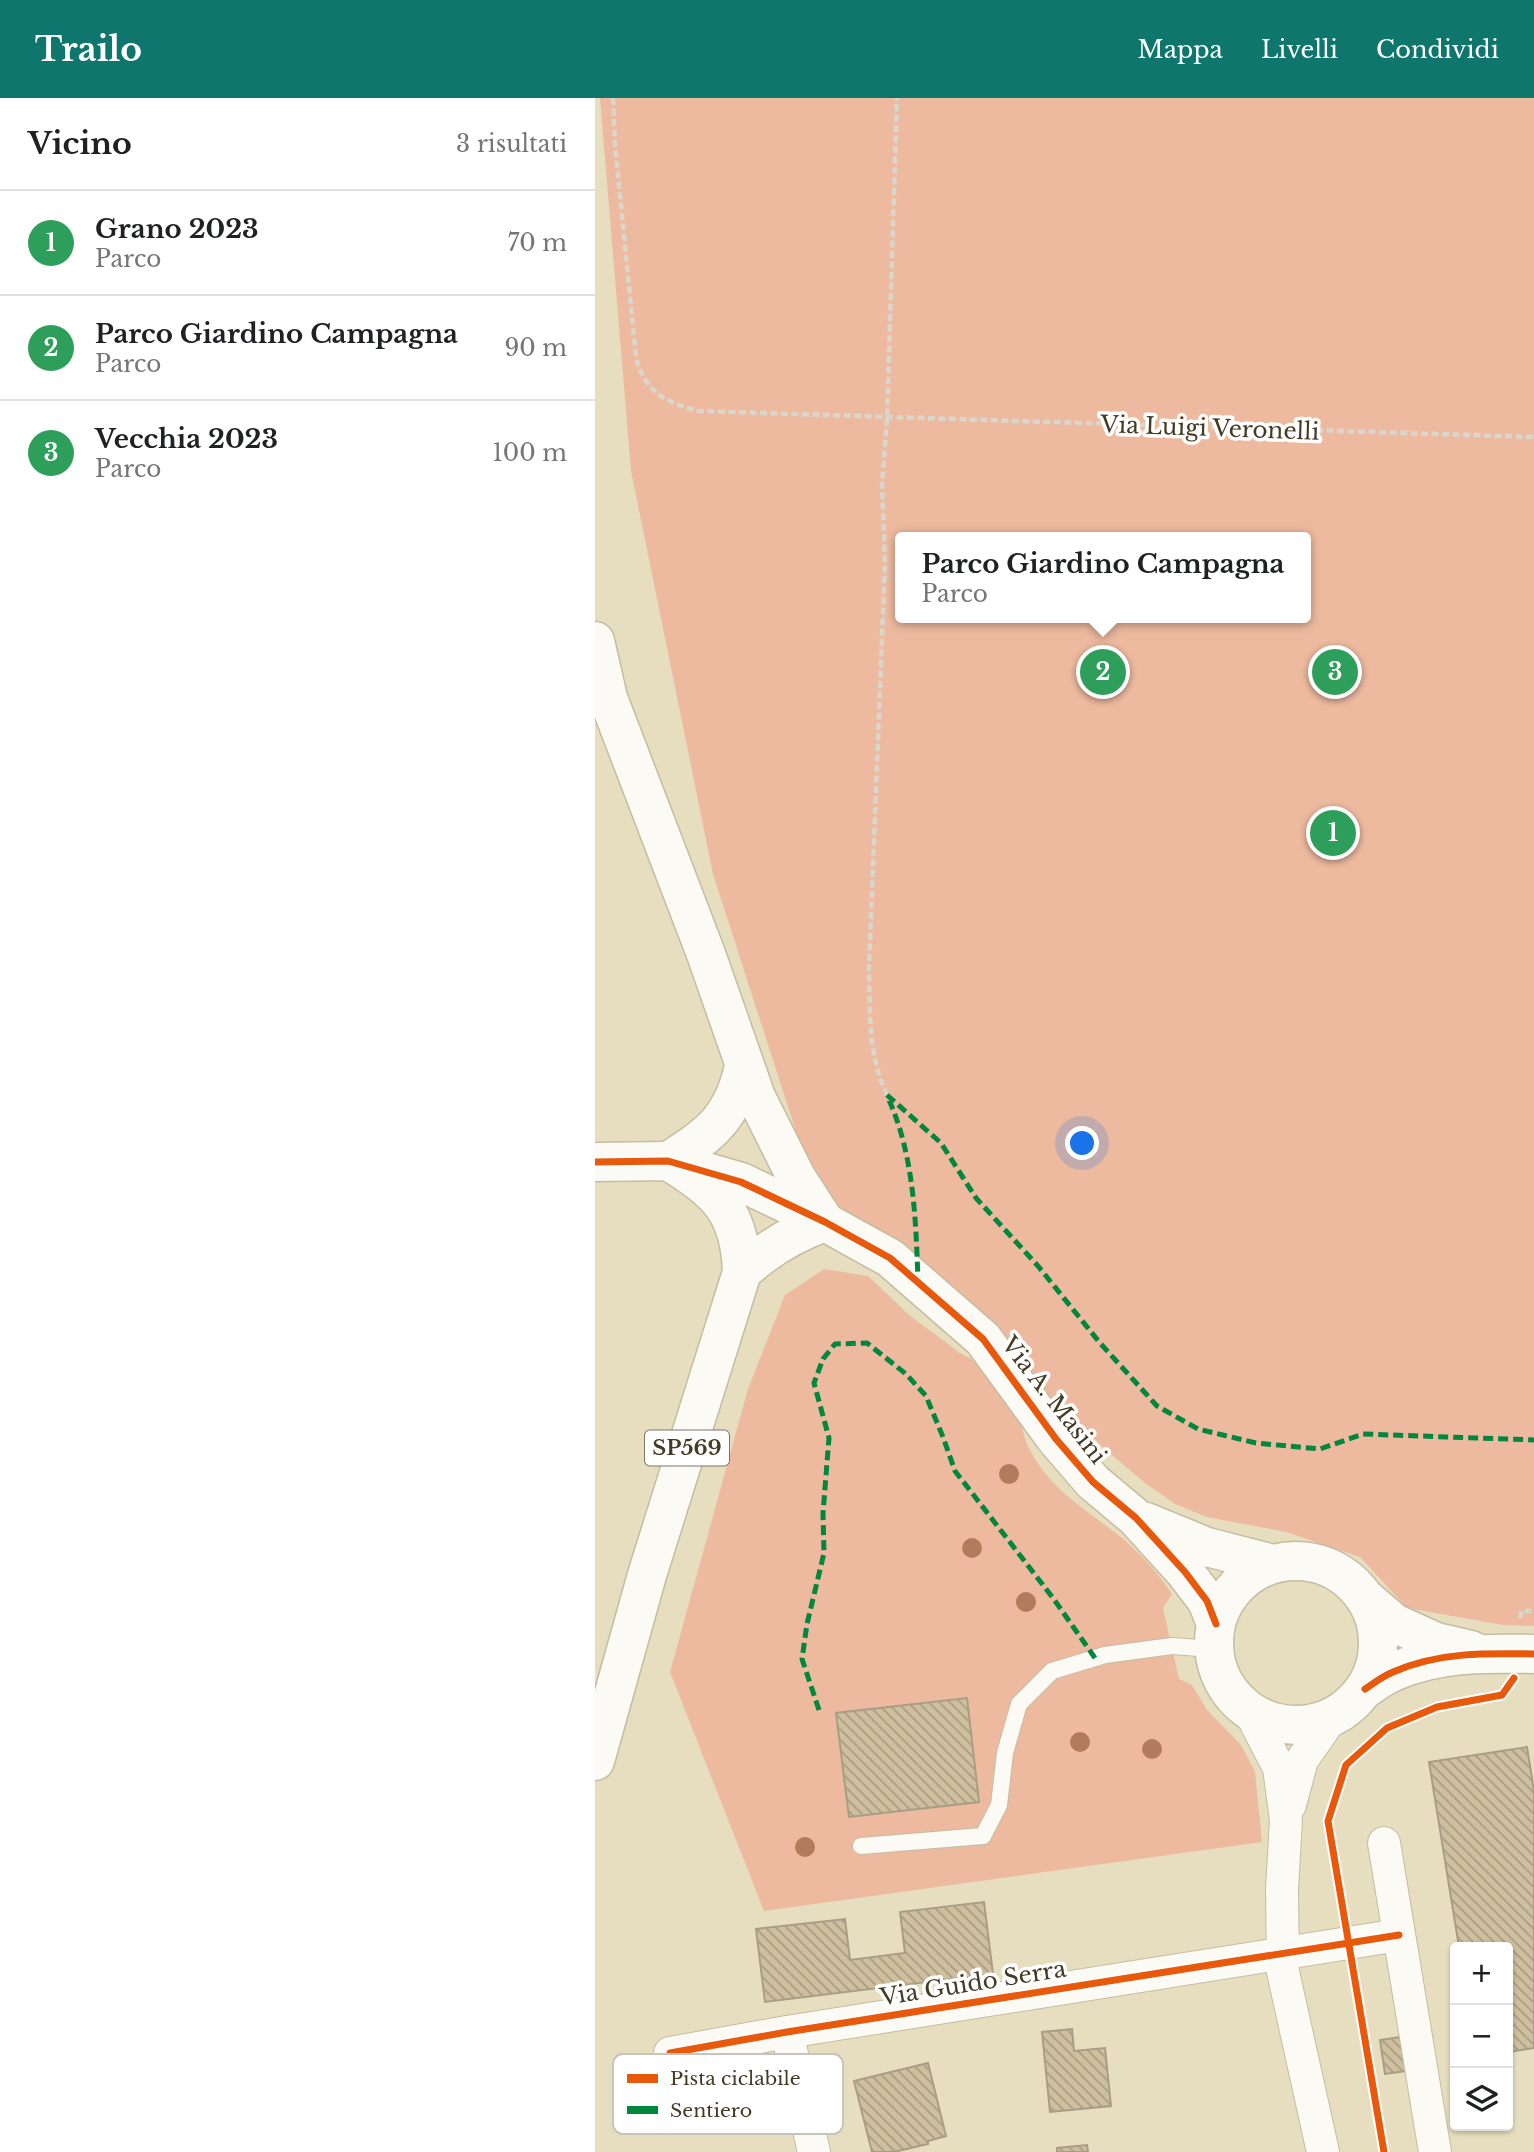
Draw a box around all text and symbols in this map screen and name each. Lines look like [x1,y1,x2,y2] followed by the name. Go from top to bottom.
[35,29,142,70] text: Trailo
[1138,35,1223,64] text: Mappa
[1261,35,1338,64] text: Livelli
[1376,35,1499,64] text: Condividi
[28,125,132,162] text: Vicino
[456,130,567,158] text: 3 risultati
[95,213,259,245] text: Grano 2023
[46,229,56,257] text: 1
[508,229,567,257] text: 70 m
[95,245,161,273] text: Parco
[95,318,458,350] text: Parco Giardino Campagna
[44,334,58,362] text: 2
[505,334,567,362] text: 90 m
[95,350,161,378] text: Parco
[1099,410,1320,446] street label: Via Luigi Veronelli
[95,423,278,455] text: Vecchia 2023
[44,439,58,467] text: 3
[493,439,567,467] text: 100 m
[95,455,161,483] text: Parco
[895,532,1311,623] popup
[922,548,1284,580] text: Parco Giardino Campagna
[922,580,988,608] text: Parco
[1080,646,1126,698] pin: 2
[1312,646,1358,698] pin: 3
[1310,807,1356,859] pin: 1
[1065,1126,1099,1160] your location
[995,1330,1113,1469] street label: Via A. Masini
[645,1430,729,1466] road number: SP569
[1450,1942,1513,2131] map controls
[1450,1942,1513,2005] button: +
[877,1954,1068,2012] street label: Via Guido Serra
[1450,2005,1513,2068] button: −
[613,2054,843,2134] legend
[670,2067,801,2090] text: Pista ciclabile
[1450,2068,1513,2131] button: layers
[670,2099,752,2122] text: Sentiero

